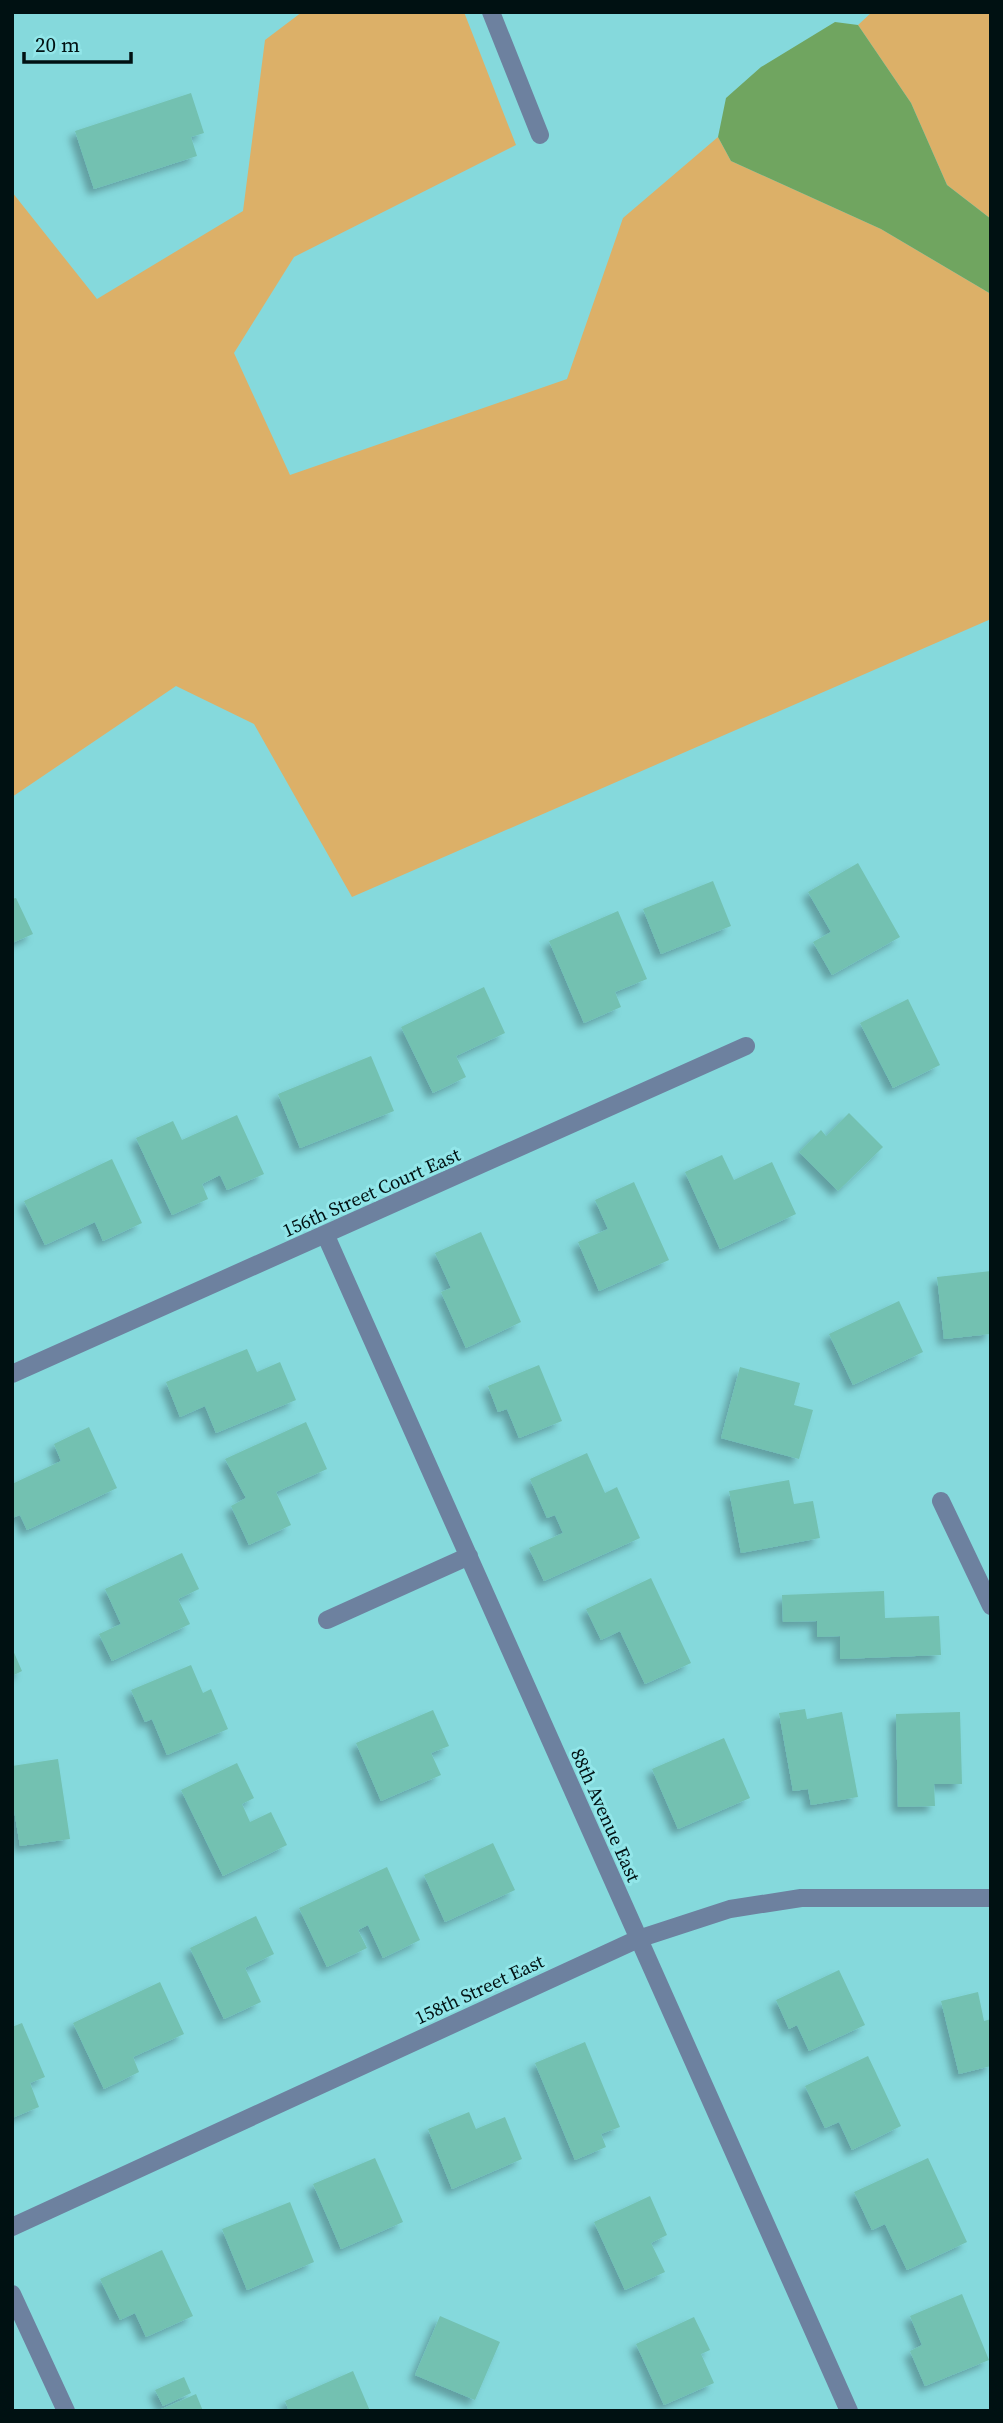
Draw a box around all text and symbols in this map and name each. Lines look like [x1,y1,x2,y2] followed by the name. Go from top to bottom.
[24,21,131,65] scale bar
[35,30,80,59] text: 20 m
[278,1141,465,1243] street label: 156th Street Court East
[565,1744,647,1887] street label: 88th Avenue East
[410,1947,549,2030] street label: 158th Street East

